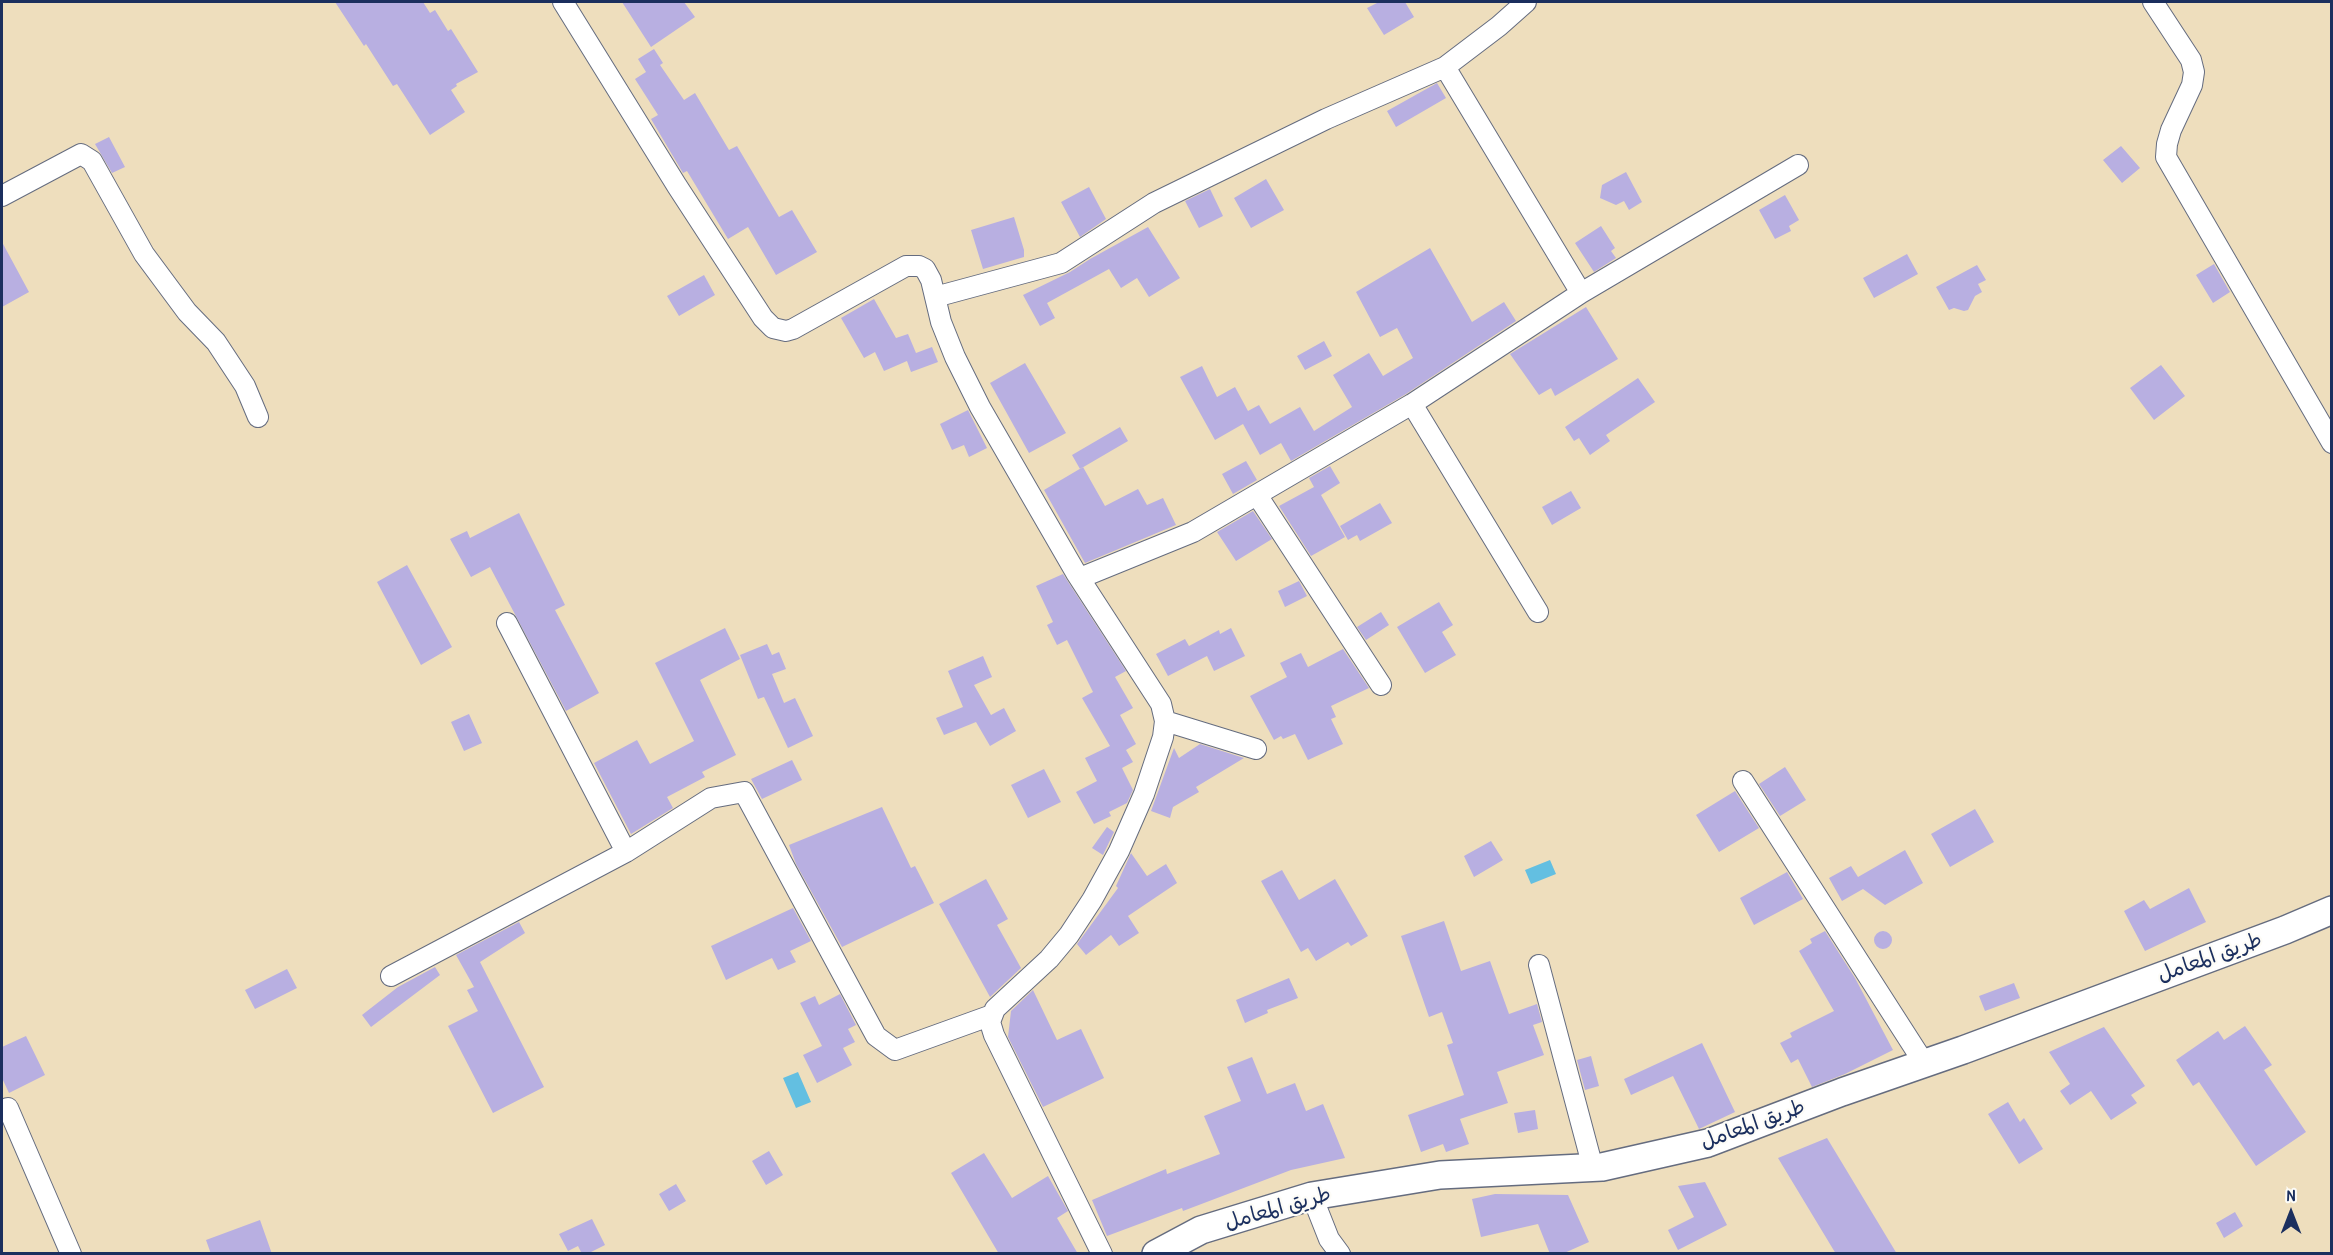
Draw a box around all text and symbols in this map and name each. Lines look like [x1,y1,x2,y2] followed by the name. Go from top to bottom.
[2154,927,2266,989] street label: طريق المعامل
[1697,1094,1809,1156] street label: طريق المعامل
[1222,1182,1334,1236] street label: طريق المعامل
[2261,1183,2321,1243] north arrow
[2287,1184,2295,1206] text: N

